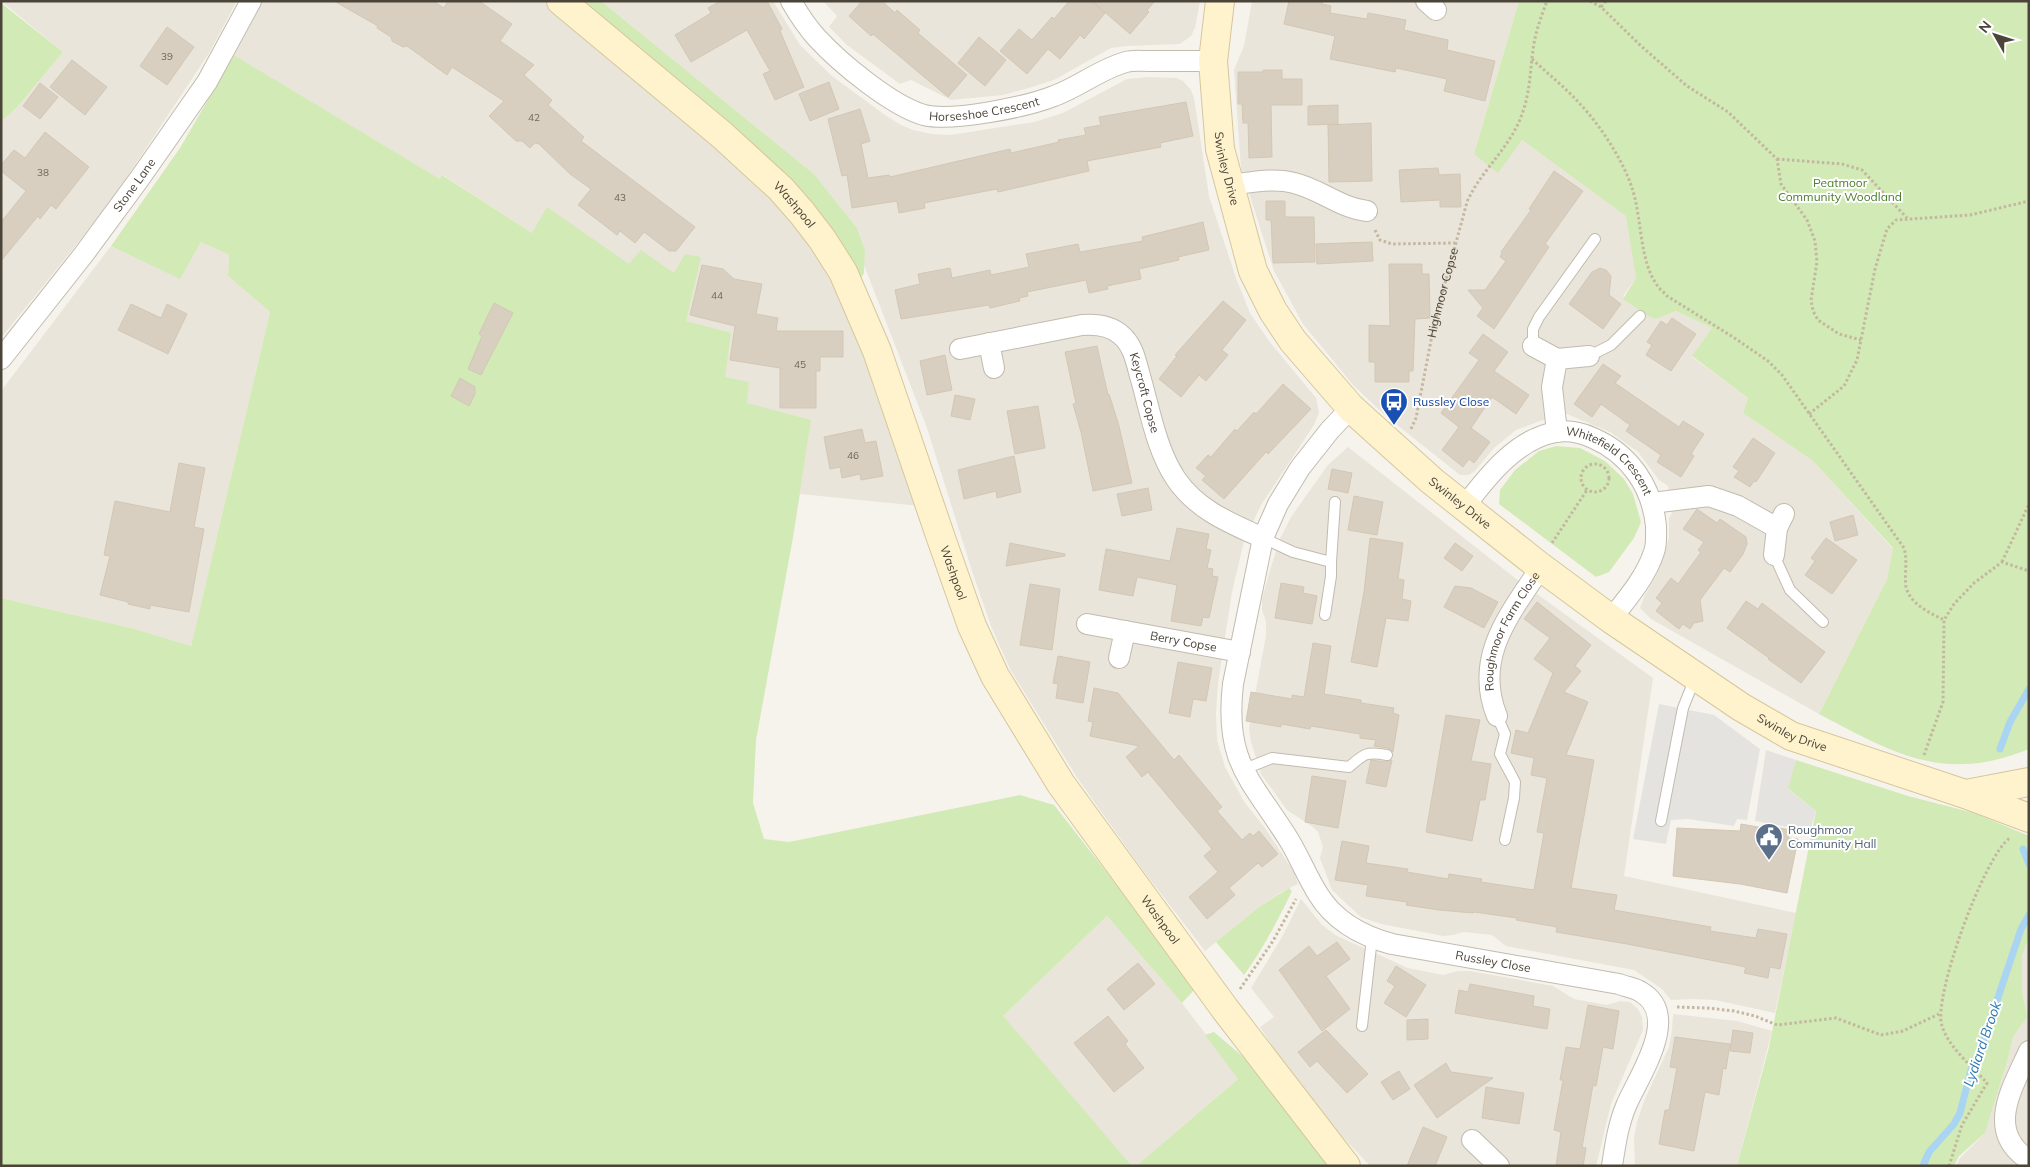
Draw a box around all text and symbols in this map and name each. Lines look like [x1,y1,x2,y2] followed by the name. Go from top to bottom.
[1970,10,2020,60] north arrow
[1975,17,1995,37] text: N
[161,50,173,63] house number: 39
[929,93,1041,124] street label: Horseshoe Crescent
[528,111,540,124] house number: 42
[1212,131,1243,207] street label: Swinley Drive
[110,155,158,215] street label: Stone Lane
[37,166,49,179] house number: 38
[1778,175,1902,204] park label: Peatmoor Community Woodland
[771,178,819,231] street label: Washpool
[614,191,626,204] house number: 43
[1424,246,1461,339] street label: Highmoor Copse
[711,289,723,302] house number: 44
[1127,350,1163,435] street label: Keycroft Copse
[794,358,806,371] house number: 45
[1379,387,1409,426] bus stop icon: Russley Close
[1413,394,1489,409] place label: Russley Close
[1565,423,1656,497] street label: Whitefield Crescent
[847,449,859,462] house number: 46
[1426,473,1494,532] street label: Swinley Drive
[937,544,970,602] street label: Washpool
[1481,569,1543,692] street label: Roughmoor Farm Close
[1149,628,1218,655] street label: Berry Copse
[1754,710,1829,754] street label: Swinley Drive
[1754,822,1784,861] public building icon: Roughmoor Community Hall
[1788,822,1876,851] place label: Roughmoor Community Hall
[1138,892,1183,947] street label: Washpool
[1454,947,1532,975] street label: Russley Close
[1959,998,2005,1089] water label: Lydiard Brook

